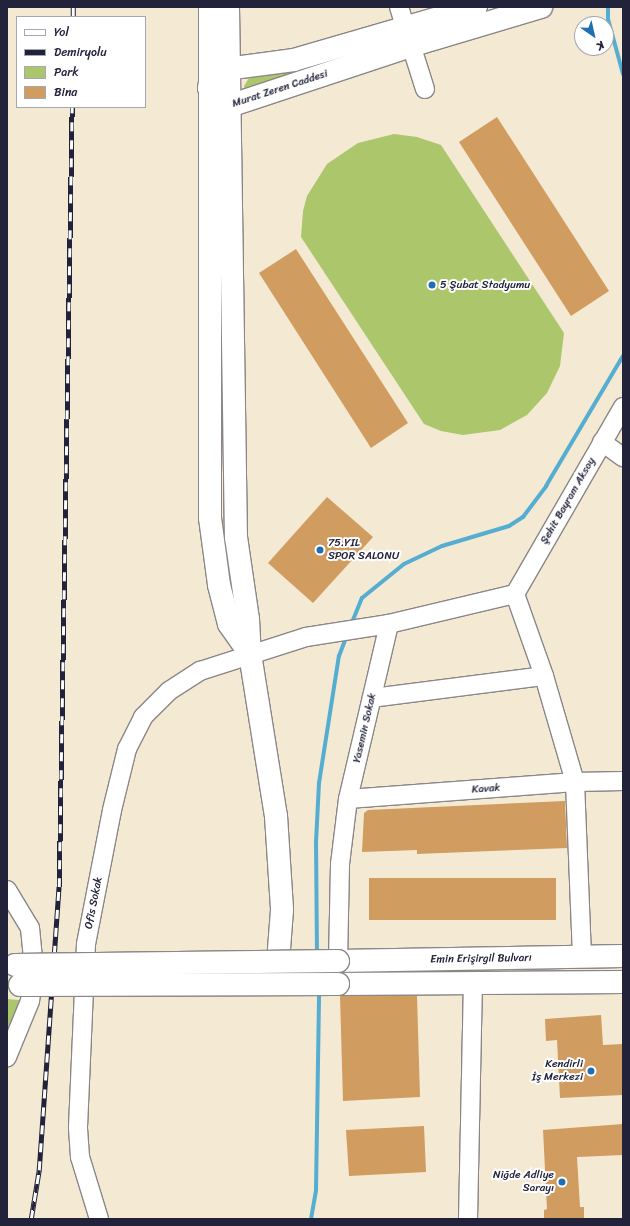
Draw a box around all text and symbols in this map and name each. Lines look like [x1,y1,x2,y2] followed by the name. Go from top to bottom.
[16,16,146,108] legend
[574,16,614,56] north arrow
[54,21,69,43] text: Yol
[592,36,609,55] text: K
[54,41,107,63] text: Demiryolu
[54,61,79,83] text: Park
[230,67,330,111] street label: Murat Zeren Caddesi
[54,81,77,103] text: Bina
[440,278,531,292] place label: 5 Şubat Stadyumu
[427,280,437,290] marker: 5 Şubat Stadyumu
[538,455,598,547] street label: Şehit Bayram Aksoy
[328,537,399,563] place label: 75.YIL SPOR SALONU
[315,545,325,555] marker: 75.YIL SPOR SALONU
[351,692,379,764] street label: Yasemin Sokak
[471,781,501,797] street label: Kavak
[82,876,106,930] street label: Ofis Sokak
[430,952,532,966] street label: Emin Erişirgil Bulvarı
[532,1058,583,1084] place label: Kendirli İş Merkezi
[586,1066,596,1076] marker: Kendirli İş Merkezi
[493,1169,554,1195] place label: Niğde Adliye Sarayı
[557,1177,567,1187] marker: Niğde Adliye Sarayı

